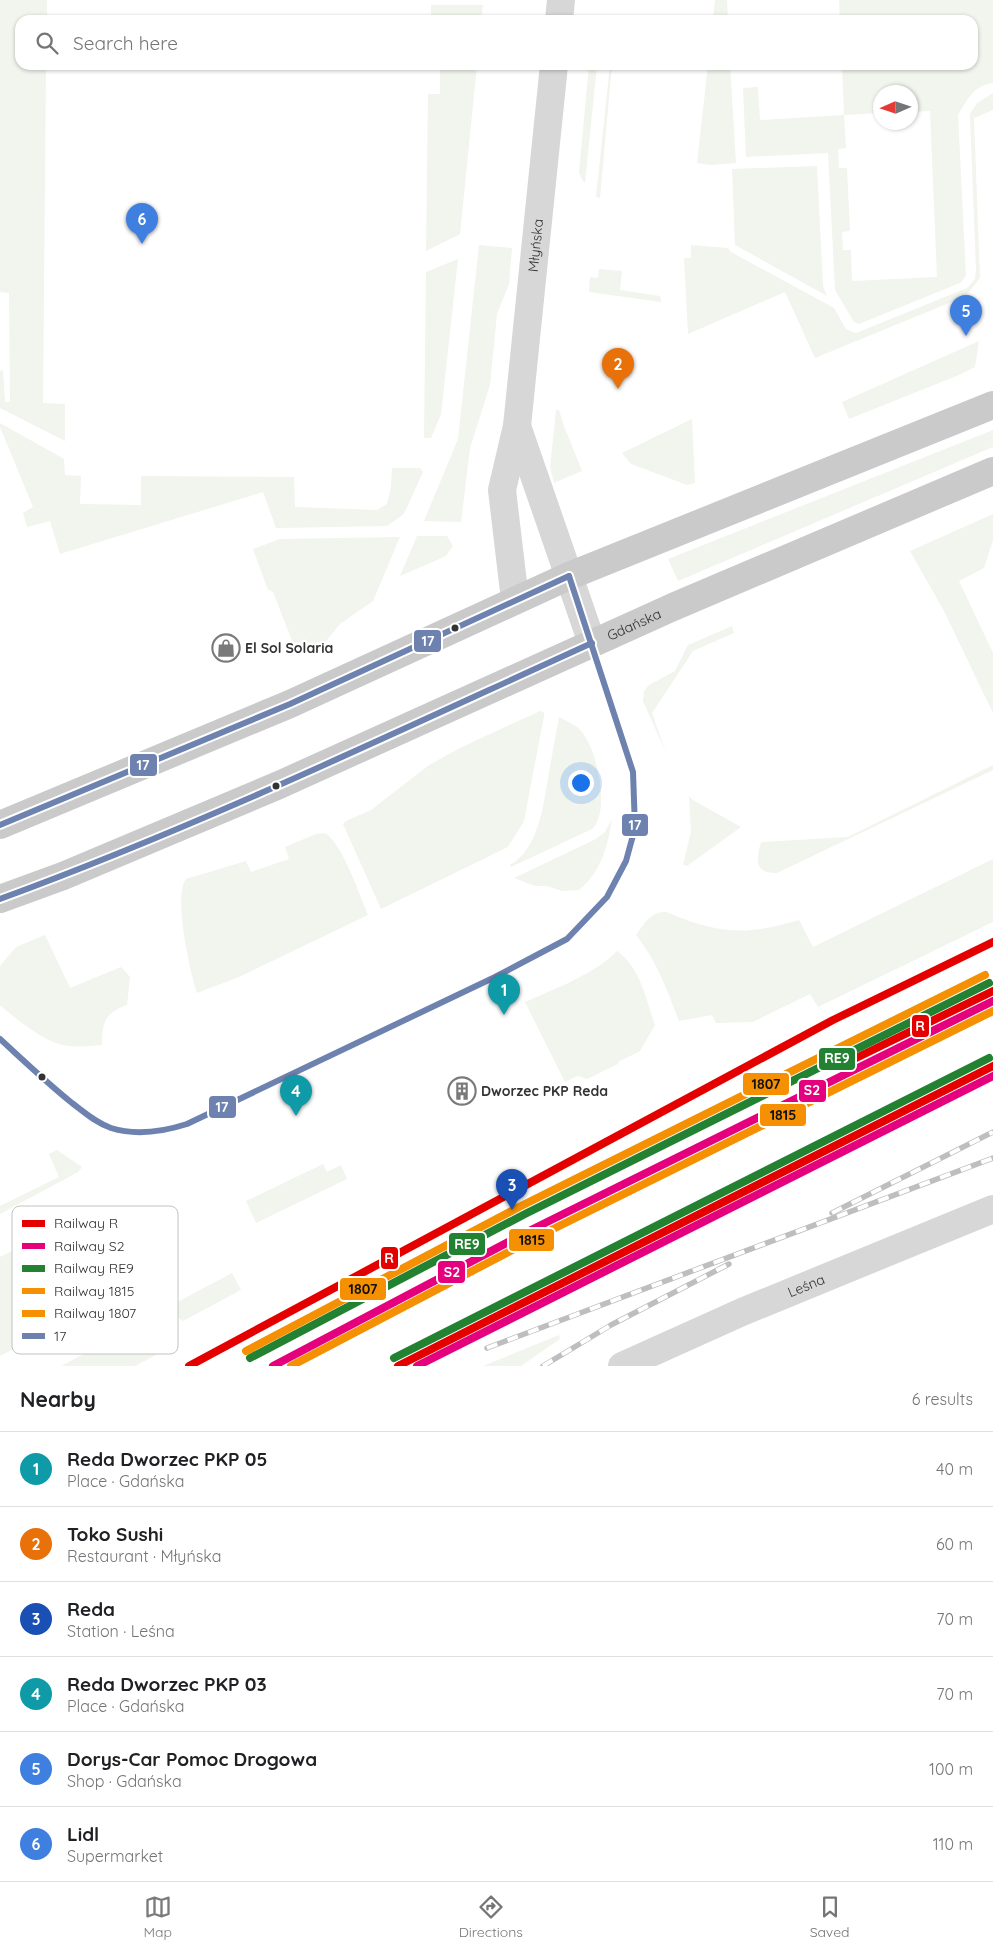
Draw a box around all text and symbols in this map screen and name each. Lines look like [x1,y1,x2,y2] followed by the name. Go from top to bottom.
[15,15,978,70] search box
[33,29,61,57] icon: search
[73,31,178,55] text: Search here
[873,85,918,130] north arrow
[126,203,158,244] pin: 6
[524,218,547,273] street label: Młyńska
[950,295,982,336] pin: 5
[602,348,634,389] pin: 2
[604,605,664,645] street label: Gdańska
[450,623,460,633] unlabelled marker
[413,629,442,653] line badge: 17
[421,632,435,650] text: 17
[211,633,241,663] shop icon: El Sol Solaria
[245,639,333,657] place label: El Sol Solaria
[129,753,158,777] line badge: 17
[136,756,150,774] text: 17
[568,770,594,796] your location
[271,781,281,791] unlabelled marker
[621,813,649,837] line badge: 17
[628,816,642,834] text: 17
[488,974,520,1015] pin: 1
[911,1014,930,1038] line badge: R
[915,1017,925,1035] text: R
[818,1047,856,1071] line badge: RE9
[824,1049,850,1067] text: RE9
[37,1072,47,1082] unlabelled marker
[742,1072,790,1096] line badge: 1807
[280,1075,312,1116] pin: 4
[752,1075,781,1093] text: 1807
[447,1076,477,1106] building icon: Dworzec PKP Reda
[798,1079,827,1103] line badge: S2
[804,1081,820,1099] text: S2
[481,1082,608,1100] place label: Dworzec PKP Reda
[208,1095,237,1119] line badge: 17
[215,1098,229,1116] text: 17
[759,1103,807,1127] line badge: 1815
[770,1106,796,1124] text: 1815
[496,1169,528,1210] pin: 3
[12,1206,178,1354] legend
[54,1214,118,1232] text: Railway R
[508,1228,555,1252] line badge: 1815
[519,1231,545,1249] text: 1815
[448,1232,486,1256] line badge: RE9
[454,1235,480,1253] text: RE9
[54,1237,125,1255] text: Railway S2
[380,1246,399,1270] line badge: R
[384,1249,394,1267] text: R
[54,1259,134,1277] text: Railway RE9
[437,1260,466,1284] line badge: S2
[444,1263,460,1281] text: S2
[785,1270,827,1301] street label: Leśna
[339,1277,387,1301] line badge: 1807
[349,1280,378,1298] text: 1807
[54,1282,134,1300] text: Railway 1815
[54,1304,136,1322] text: Railway 1807
[54,1327,66,1345] text: 17
[20,1386,96,1412] text: Nearby
[912,1389,973,1409] text: 6 results
[67,1447,267,1471] text: Reda Dworzec PKP 05
[33,1459,39,1479] text: 1
[936,1459,973,1479] text: 40 m
[67,1471,185,1491] text: Place · Gdańska
[67,1522,163,1546] text: Toko Sushi
[31,1534,41,1554] text: 2
[936,1534,973,1554] text: 60 m
[67,1546,221,1566] text: Restaurant · Młyńska
[67,1597,115,1621] text: Reda
[32,1609,40,1629] text: 3
[936,1609,973,1629] text: 70 m
[67,1621,175,1641] text: Station · Leśna
[67,1672,267,1696] text: Reda Dworzec PKP 03
[31,1684,41,1704] text: 4
[936,1684,973,1704] text: 70 m
[67,1696,185,1716] text: Place · Gdańska
[67,1747,317,1771] text: Dorys-Car Pomoc Drogowa
[31,1759,41,1779] text: 5
[929,1759,973,1779] text: 100 m
[67,1771,182,1791] text: Shop · Gdańska
[67,1822,99,1846] text: Lidl
[32,1834,40,1854] text: 6
[933,1834,973,1854] text: 110 m
[67,1846,163,1866] text: Supermarket
[143,1893,172,1941] tab: Map
[459,1893,523,1941] tab: Directions
[810,1893,850,1941] tab: Saved

